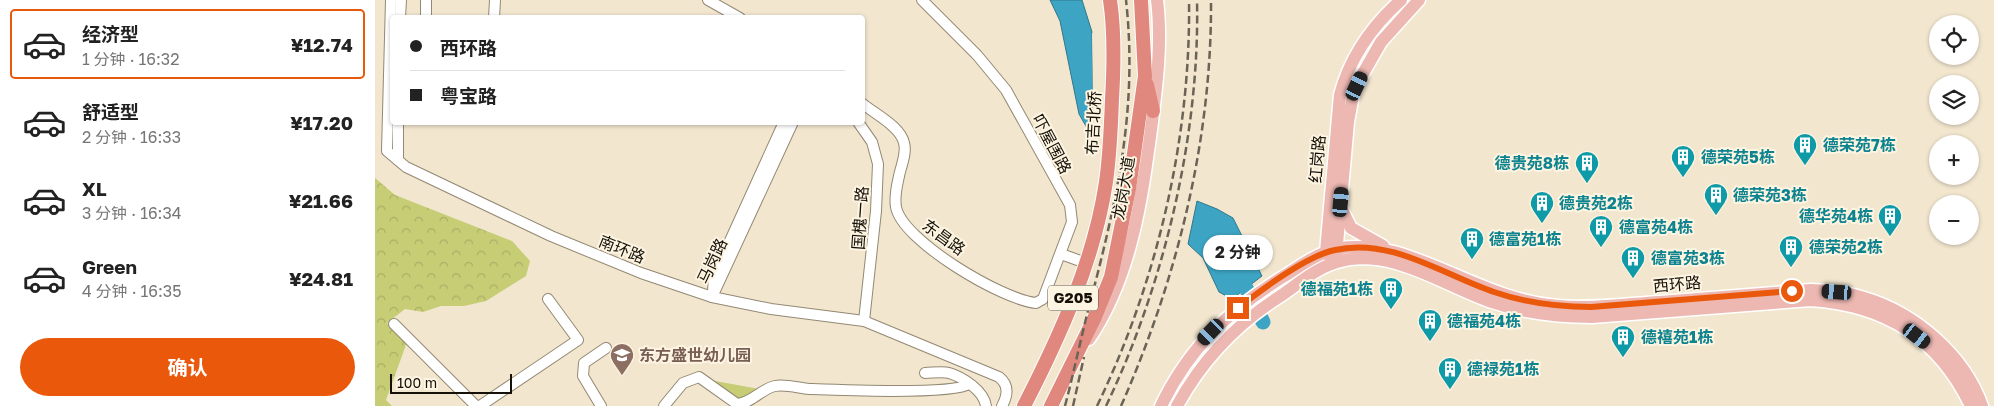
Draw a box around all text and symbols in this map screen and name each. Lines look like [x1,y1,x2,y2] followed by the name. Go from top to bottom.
[1929,15,1979,245] map controls
[1929,15,1979,65] button: locate
[22,22,67,67] icon: car
[82,22,139,45] text: 经济型
[291,33,353,56] text: ¥12.74
[440,36,497,59] text: 西环路
[82,49,179,69] text: 1 分钟 · 16:32
[1343,69,1370,103] car
[1929,75,1979,125] button: layers
[440,84,497,107] text: 粤宝路
[1081,91,1105,155] street label: 布吉北桥
[22,100,67,145] icon: car
[82,100,139,123] text: 舒适型
[290,111,353,134] text: ¥17.20
[1028,111,1076,177] street label: 吓屋围路
[82,127,181,147] text: 2 分钟 · 16:33
[1792,132,1818,166] building icon: 德荣苑7栋
[1305,134,1329,184] street label: 红岗路
[1823,135,1896,155] place label: 德荣苑7栋
[1929,135,1979,185] button: +
[1670,144,1696,178] building icon: 德荣苑5栋
[1701,147,1775,167] place label: 德荣苑5栋
[1574,150,1600,184] building icon: 德贵苑8栋
[1495,153,1569,173] place label: 德贵苑8栋
[1108,155,1138,221] street label: 龙岗大道
[82,177,107,200] text: XL
[22,178,67,223] icon: car
[1703,182,1729,216] building icon: 德荣苑3栋
[848,185,872,251] street label: 国槐一路
[1733,185,1807,205] place label: 德荣苑3栋
[1332,186,1349,218] car
[289,189,353,212] text: ¥21.66
[1529,190,1555,224] building icon: 德贵苑2栋
[1559,193,1633,213] place label: 德贵苑2栋
[1929,195,1979,245] button: −
[82,203,182,223] text: 3 分钟 · 16:34
[1877,203,1903,237] building icon: 德华苑4栋
[1799,206,1873,226] place label: 德华苑4栋
[1588,214,1614,248] building icon: 德富苑4栋
[919,215,969,259] street label: 东昌路
[1619,217,1693,237] place label: 德富苑4栋
[1459,226,1485,260] building icon: 德富苑1栋
[1489,229,1561,249] place label: 德富苑1栋
[596,231,648,267] street label: 南环路
[1778,234,1804,268] building icon: 德荣苑2栋
[693,235,731,287] street label: 马岗路
[1203,236,1273,270] callout: 2 分钟
[1809,237,1883,257] place label: 德荣苑2栋
[1215,242,1261,262] text: 2 分钟
[1620,245,1646,279] building icon: 德富苑3栋
[1651,248,1725,268] place label: 德富苑3栋
[82,255,137,278] text: Green
[22,256,67,301] icon: car
[289,267,353,290] text: ¥24.81
[1652,272,1702,296] street label: 西环路
[1378,276,1404,310] building icon: 德福苑1栋
[1301,279,1373,299] place label: 德福苑1栋
[1781,280,1803,302] route start
[82,281,181,301] text: 4 分钟 · 16:35
[1821,283,1852,301] car
[1048,286,1098,310] road number: G205
[1227,297,1249,319] route end
[1417,308,1443,342] building icon: 德福苑4栋
[1447,311,1521,331] place label: 德福苑4栋
[1195,316,1226,348] car
[1900,321,1933,351] car
[1610,324,1636,358] building icon: 德禧苑1栋
[1641,327,1713,347] place label: 德禧苑1栋
[20,338,355,396] button: 确认
[609,342,635,376] school or university icon: 东方盛世幼儿园
[639,345,751,365] place label: 东方盛世幼儿园
[1437,356,1463,390] building icon: 德禄苑1栋
[1467,359,1539,379] place label: 德禄苑1栋
[390,371,513,394] scale bar
[397,374,437,391] text: 100 m

